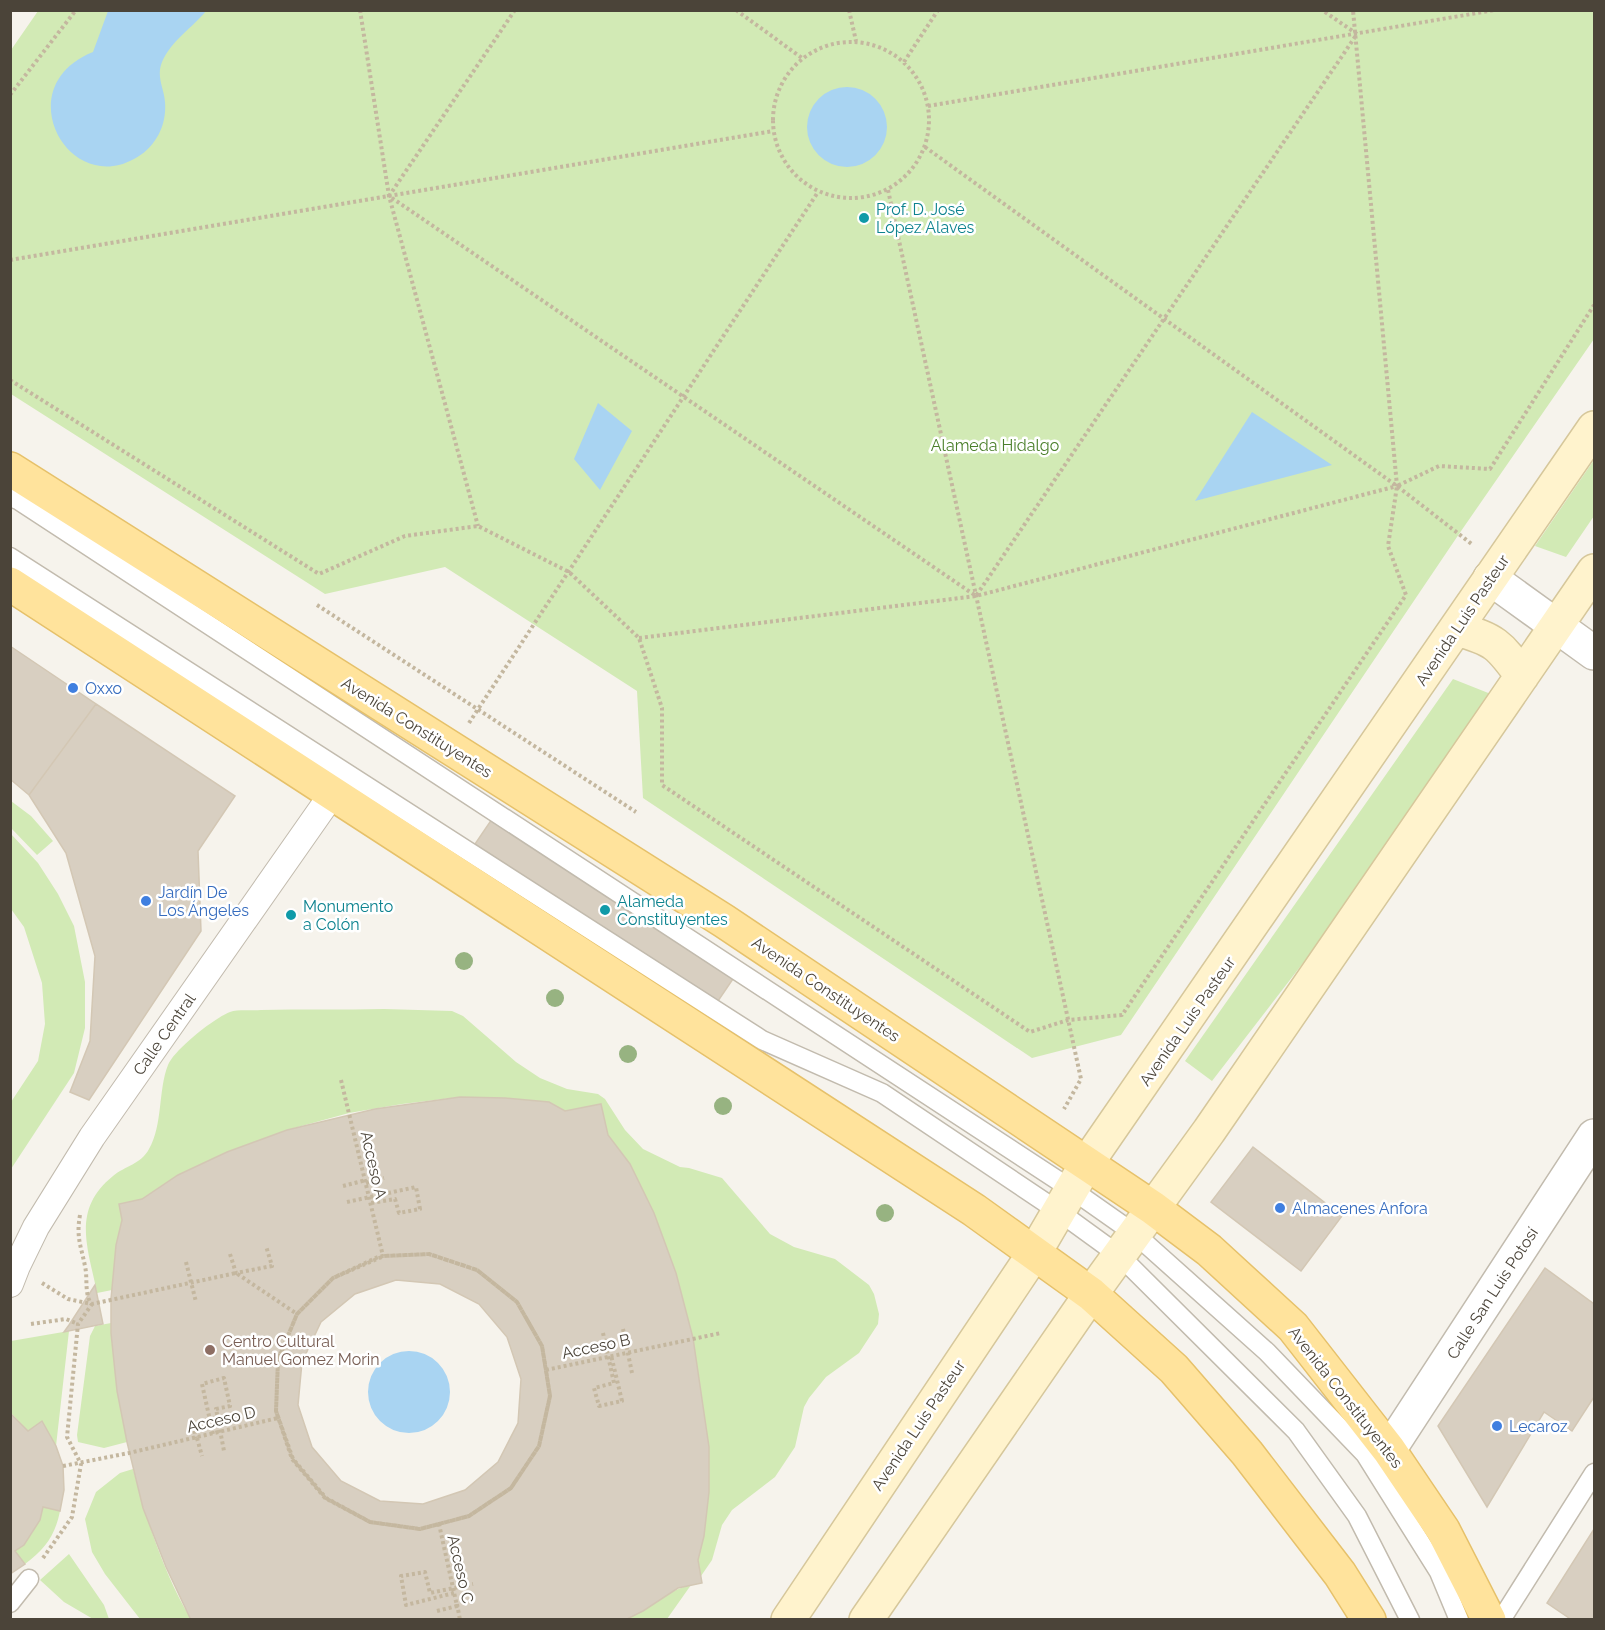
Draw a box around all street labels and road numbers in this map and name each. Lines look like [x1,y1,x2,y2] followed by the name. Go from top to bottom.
[1412,551,1513,689] street label: Avenida Luis Pasteur
[338,673,496,782] street label: Avenida Constituyentes
[748,933,903,1046] street label: Avenida Constituyentes
[1136,953,1239,1090] street label: Avenida Luis Pasteur
[129,989,200,1079] street label: Calle Central
[356,1129,391,1201] street label: Acceso A
[1443,1224,1542,1363] street label: Calle San Luis Potosí
[1285,1323,1407,1472] street label: Avenida Constituyentes
[560,1330,632,1363] street label: Acceso B
[868,1356,969,1494] street label: Avenida Luis Pasteur
[185,1402,257,1437] street label: Acceso D
[443,1533,478,1605] street label: Acceso C

